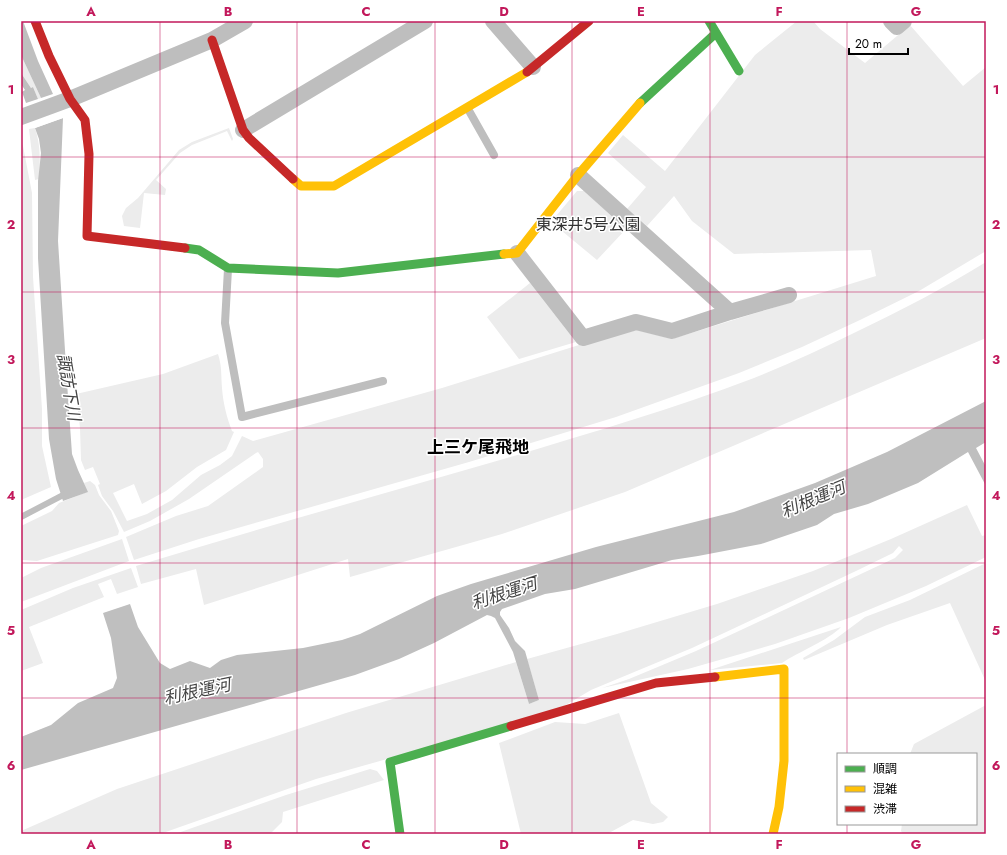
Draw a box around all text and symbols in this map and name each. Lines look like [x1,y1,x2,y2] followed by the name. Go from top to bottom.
[85,2,96,21] text: A
[224,2,233,21] text: B
[361,2,371,21] text: C
[499,2,509,21] text: D
[637,2,645,21] text: E
[775,2,783,21] text: F
[911,2,922,21] text: G
[849,30,908,56] scale bar
[855,35,882,53] text: 20 m
[8,80,14,99] text: 1
[993,80,999,99] text: 1
[535,213,641,236] park label: 東深井5号公園
[7,215,15,234] text: 2
[992,215,1000,234] text: 2
[7,350,15,369] text: 3
[992,350,1000,369] text: 3
[51,351,87,425] water label: 諏訪下川
[427,435,529,459] district label: 上三ケ尾飛地
[777,473,852,523] water label: 利根運河
[6,486,16,505] text: 4
[991,486,1001,505] text: 4
[468,570,543,615] water label: 利根運河
[7,621,15,640] text: 5
[992,621,1000,640] text: 5
[161,672,236,710] water label: 利根運河
[837,753,977,825] legend
[7,756,16,775] text: 6
[992,756,1001,775] text: 6
[873,760,897,778] text: 順調
[873,780,897,798] text: 混雑
[873,800,897,818] text: 渋滞
[85,835,96,854] text: A
[224,835,233,854] text: B
[361,835,371,854] text: C
[499,835,509,854] text: D
[637,835,645,854] text: E
[775,835,783,854] text: F
[911,835,922,854] text: G

